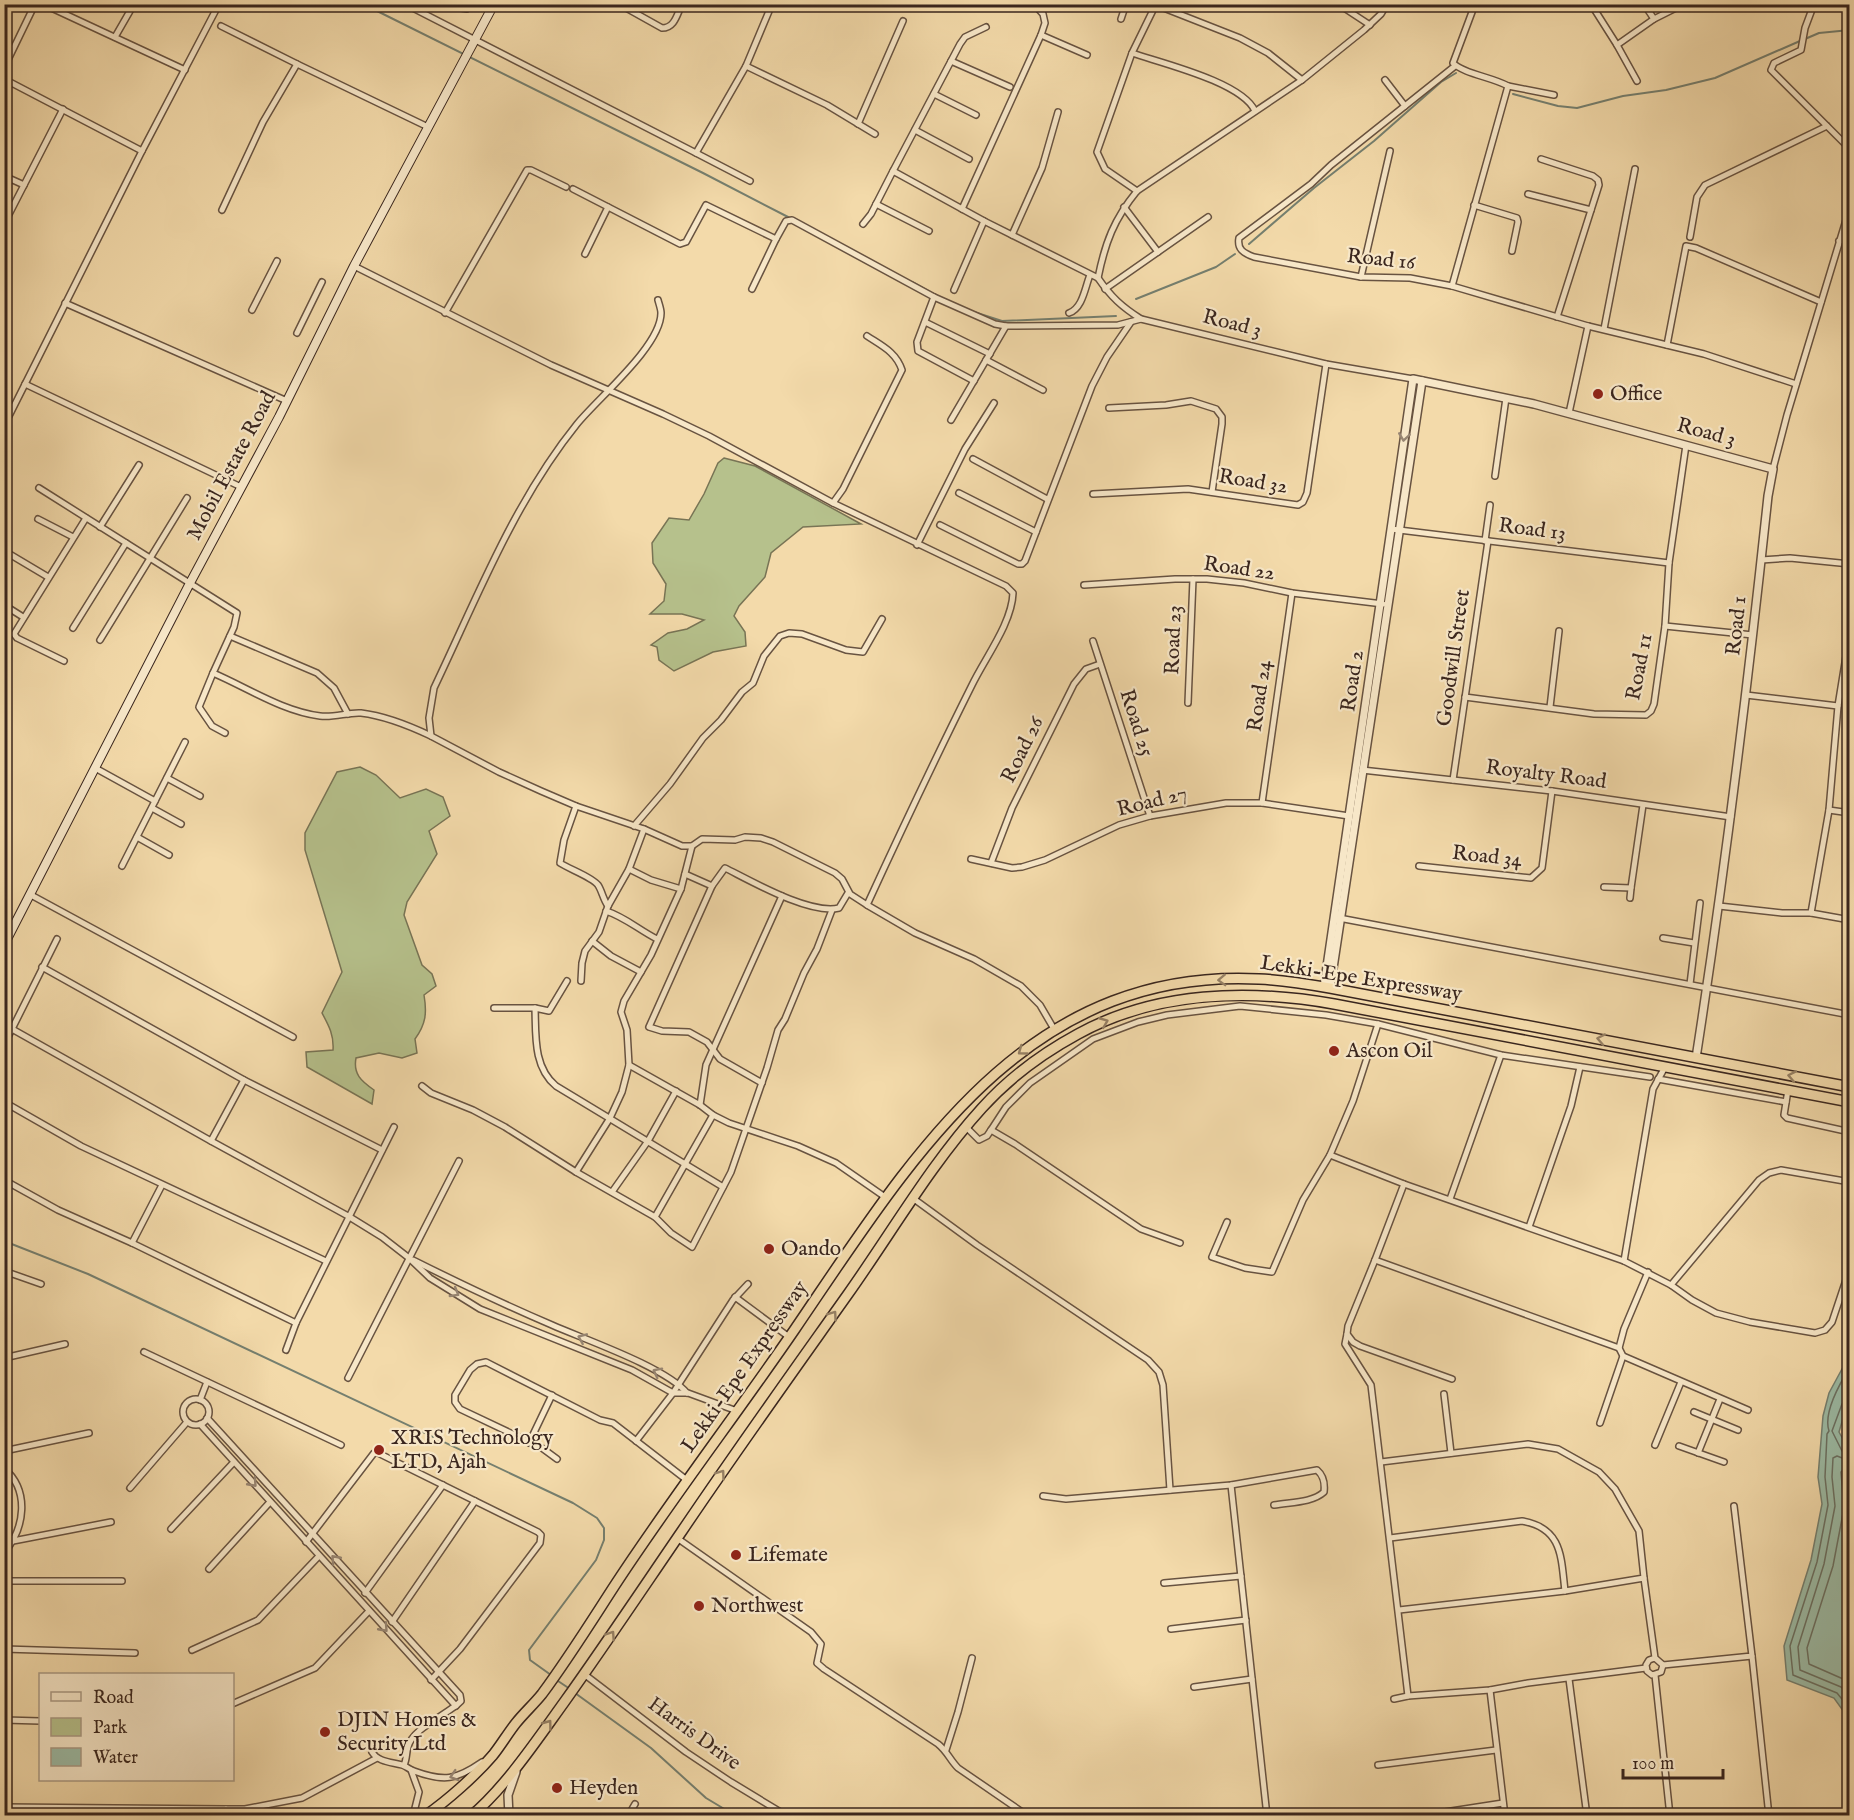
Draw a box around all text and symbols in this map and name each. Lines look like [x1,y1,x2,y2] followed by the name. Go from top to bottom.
[1345,243,1418,277] street label: Road 16
[1200,304,1264,344] street label: Road 3
[1610,381,1663,408] place label: Office
[181,386,283,545] street label: Mobil Estate Road
[1591,387,1605,401] marker: Office
[1674,412,1738,454] street label: Road 3
[1399,433,1411,442] one-way arrow
[1216,463,1290,501] street label: Road 32
[1497,512,1567,548] street label: Road 13
[1202,551,1277,587] street label: Road 22
[1431,588,1477,728] street label: Goodwill Street
[1720,595,1754,657] street label: Road 1
[1159,605,1189,675] street label: Road 23
[1620,631,1660,703] street label: Road 11
[1335,648,1371,714] street label: Road 2
[1242,658,1278,734] street label: Road 24
[1112,686,1160,761] street label: Road 25
[995,711,1051,788] street label: Road 26
[1484,754,1609,796] street label: Royalty Road
[1114,780,1190,824] street label: Road 27
[1451,840,1524,874] street label: Road 34
[1258,950,1464,1008] street label: Lekki-Epe Expressway
[1218,973,1227,986] one-way arrow
[1097,1017,1108,1029] one-way arrow
[1596,1033,1606,1046] one-way arrow
[1345,1038,1433,1065] place label: Ascon Oil
[1017,1044,1028,1055] one-way arrow
[1327,1044,1341,1058] marker: Ascon Oil
[1787,1070,1797,1083] one-way arrow
[781,1236,841,1263] place label: Oando
[762,1242,776,1256] marker: Oando
[675,1275,815,1458] street label: Lekki-Epe Expressway
[449,1286,459,1298] one-way arrow
[826,1311,837,1322] one-way arrow
[577,1333,588,1345] one-way arrow
[653,1368,664,1379] one-way arrow
[391,1425,554,1476] place label: XRIS Technology LTD, Ajah
[372,1443,386,1457] marker: XRIS Technology LTD, Ajah
[714,1470,725,1481] one-way arrow
[246,1476,257,1487] one-way arrow
[748,1542,828,1569] place label: Lifemate
[729,1548,743,1562] marker: Lifemate
[331,1555,342,1566] one-way arrow
[711,1593,804,1620] place label: Northwest
[692,1599,706,1613] marker: Northwest
[377,1621,388,1632] one-way arrow
[604,1631,615,1642] one-way arrow
[39,1673,234,1781] legend
[93,1687,134,1710] text: Road
[642,1691,746,1777] street label: Harris Drive
[337,1707,477,1758] place label: DJIN Homes & Security Ltd
[93,1717,128,1740] text: Park
[541,1720,552,1731] one-way arrow
[318,1725,332,1739] marker: DJIN Homes & Security Ltd
[1623,1742,1724,1780] scale bar
[93,1747,138,1770] text: Water
[1632,1753,1674,1776] text: 100 m
[449,1768,460,1781] one-way arrow
[569,1775,638,1802] place label: Heyden
[550,1781,564,1795] marker: Heyden

